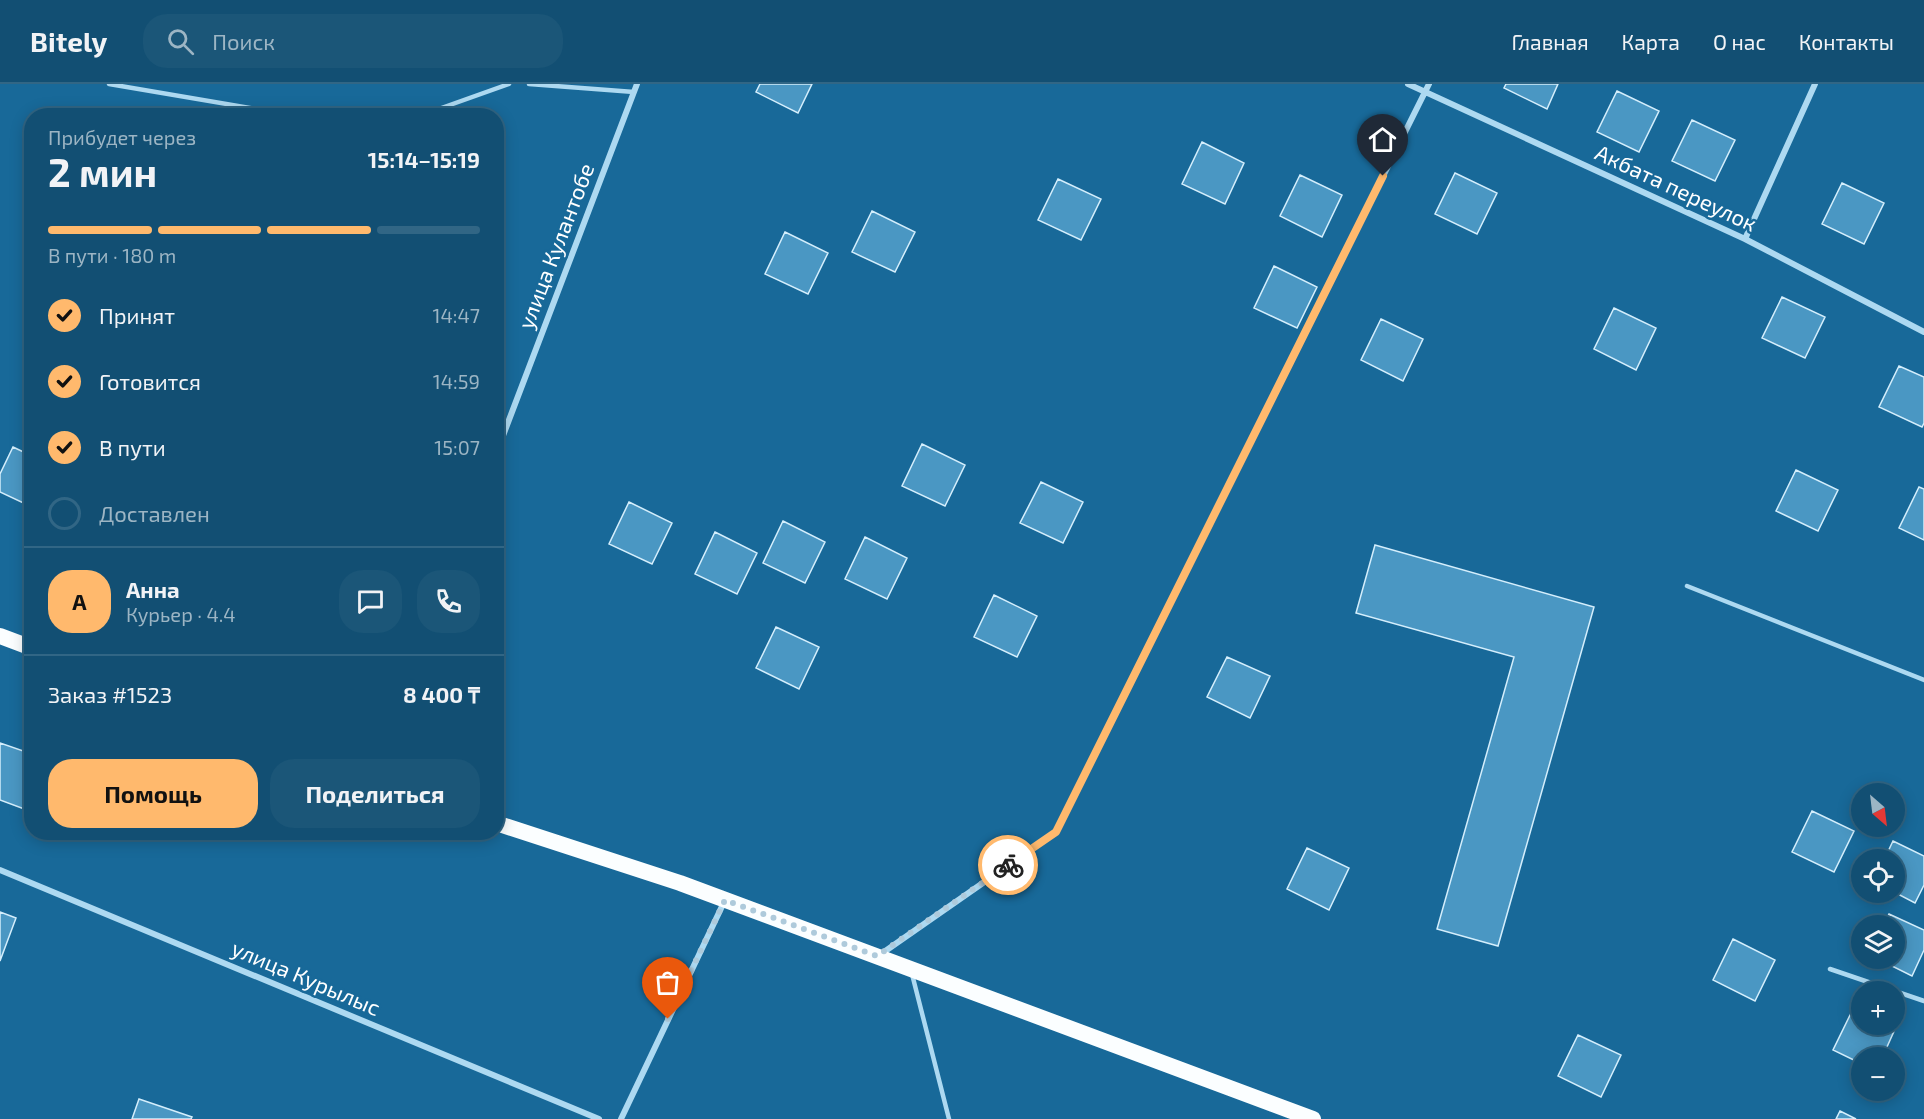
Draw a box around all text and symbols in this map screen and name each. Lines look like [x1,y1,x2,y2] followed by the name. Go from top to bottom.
[143,14,563,68] search box
[30,24,107,58] text: Bitely
[164,25,197,58] icon: search
[212,28,275,54] text: Поиск
[1512,29,1589,54] text: Главная
[1622,29,1680,54] text: Карта
[1713,29,1766,54] text: О нас
[1799,29,1894,54] text: Контакты
[1357,114,1408,176] pin
[1366,123,1399,156] icon: home
[48,125,196,149] text: Прибудет через
[1591,138,1761,237] street label: Акбата переулок
[368,146,480,172] text: 15:14–15:19
[48,148,157,195] text: 2 мин
[512,159,600,332] street label: улица Кулантобе
[48,243,176,267] text: В пути · 180 m
[48,299,81,332] icon: check
[99,302,175,328] text: Принят
[432,303,480,327] text: 14:47
[48,365,81,398] icon: check
[99,368,201,394] text: Готовится
[433,369,480,393] text: 14:59
[48,431,81,464] icon: check
[99,434,166,460] text: В пути
[434,435,480,459] text: 15:07
[99,500,210,526] text: Доставлен
[339,570,402,633] button: chat
[417,570,480,633] button: phone
[126,576,180,602] text: Анна
[72,588,87,614] text: А
[126,602,235,626] text: Курьер · 4.4
[48,681,172,707] text: Заказ #1523
[403,681,480,707] text: 8 400 ₸
[48,759,258,828] button: Помощь
[270,759,480,828] button: Поделиться
[1851,783,1905,837] north arrow
[1851,783,1905,1101] map controls
[978,835,1038,895] courier
[992,849,1025,882] icon: bike
[1851,849,1905,903] button: locate
[1851,915,1905,969] button: layers
[228,934,385,1021] street label: улица Курылыс
[642,957,693,1019] pin
[651,966,684,999] icon: bag
[1851,981,1905,1035] button: +
[1851,1047,1905,1101] button: −

